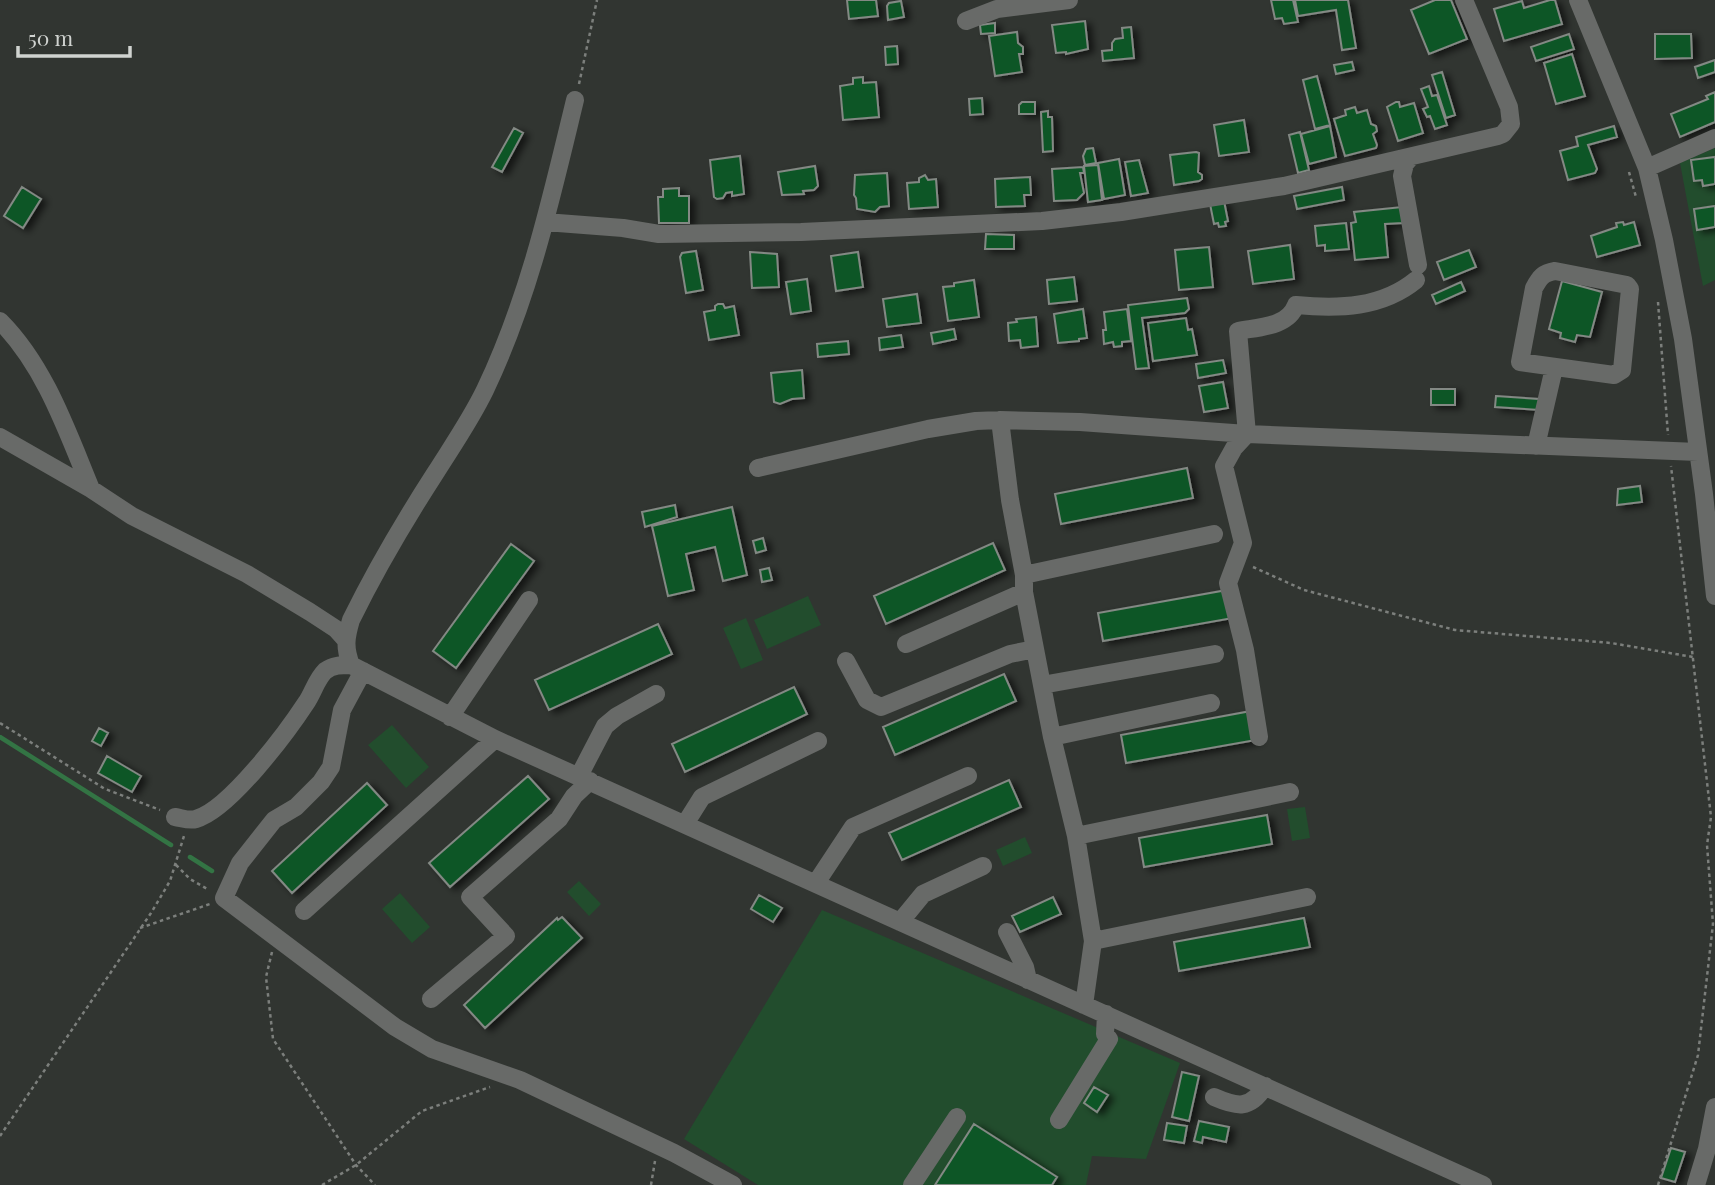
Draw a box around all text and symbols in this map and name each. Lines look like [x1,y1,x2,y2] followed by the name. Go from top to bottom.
[18,14,130,58] scale bar
[28,23,74,51] text: 50 m

